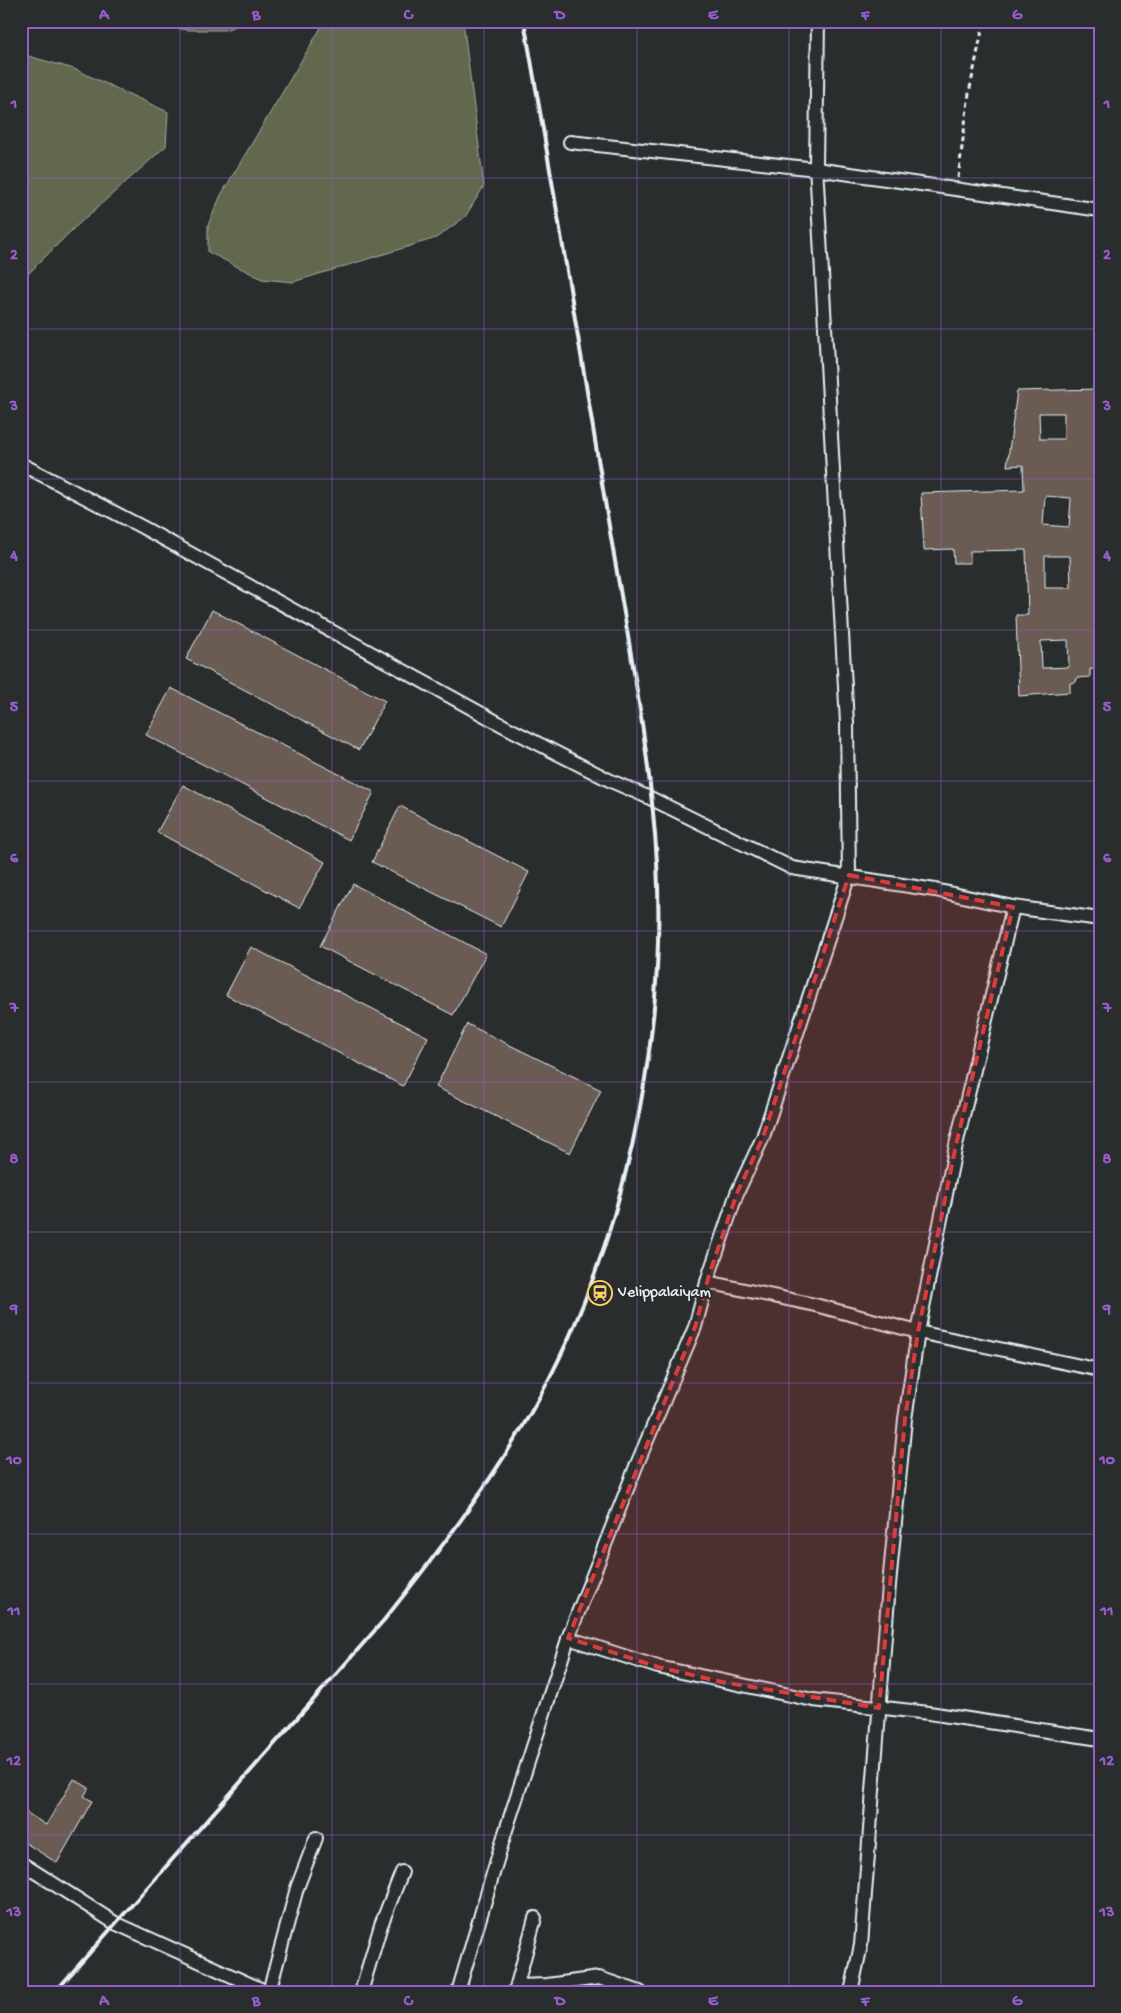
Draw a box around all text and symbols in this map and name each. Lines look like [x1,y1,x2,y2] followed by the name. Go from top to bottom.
[98,7,110,26] text: A
[251,7,261,26] text: B
[403,7,414,26] text: C
[553,7,566,26] text: D
[708,7,719,26] text: E
[860,7,871,26] text: F
[1012,7,1023,26] text: G
[10,96,17,115] text: 1
[1103,96,1110,115] text: 1
[10,247,18,266] text: 2
[1103,247,1111,266] text: 2
[9,398,18,417] text: 3
[1102,398,1111,417] text: 3
[9,548,18,567] text: 4
[1102,548,1111,567] text: 4
[10,699,19,718] text: 5
[1103,699,1112,718] text: 5
[10,850,19,869] text: 6
[1103,850,1112,869] text: 6
[9,1000,19,1019] text: 7
[1102,1000,1112,1019] text: 7
[10,1151,19,1170] text: 8
[1103,1151,1112,1170] text: 8
[587,1280,613,1306] station icon: Velippalaiyam
[617,1284,711,1303] place label: Velippalaiyam
[9,1301,18,1320] text: 9
[1102,1301,1111,1320] text: 9
[5,1452,22,1471] text: 10
[1098,1452,1115,1471] text: 10
[7,1603,20,1622] text: 11
[1100,1603,1113,1622] text: 11
[6,1753,21,1772] text: 12
[1099,1753,1114,1772] text: 12
[6,1904,21,1923] text: 13
[1099,1904,1114,1923] text: 13
[98,1993,110,2012] text: A
[251,1993,261,2012] text: B
[403,1993,414,2012] text: C
[553,1993,566,2012] text: D
[708,1993,719,2012] text: E
[860,1993,871,2012] text: F
[1012,1993,1023,2012] text: G

